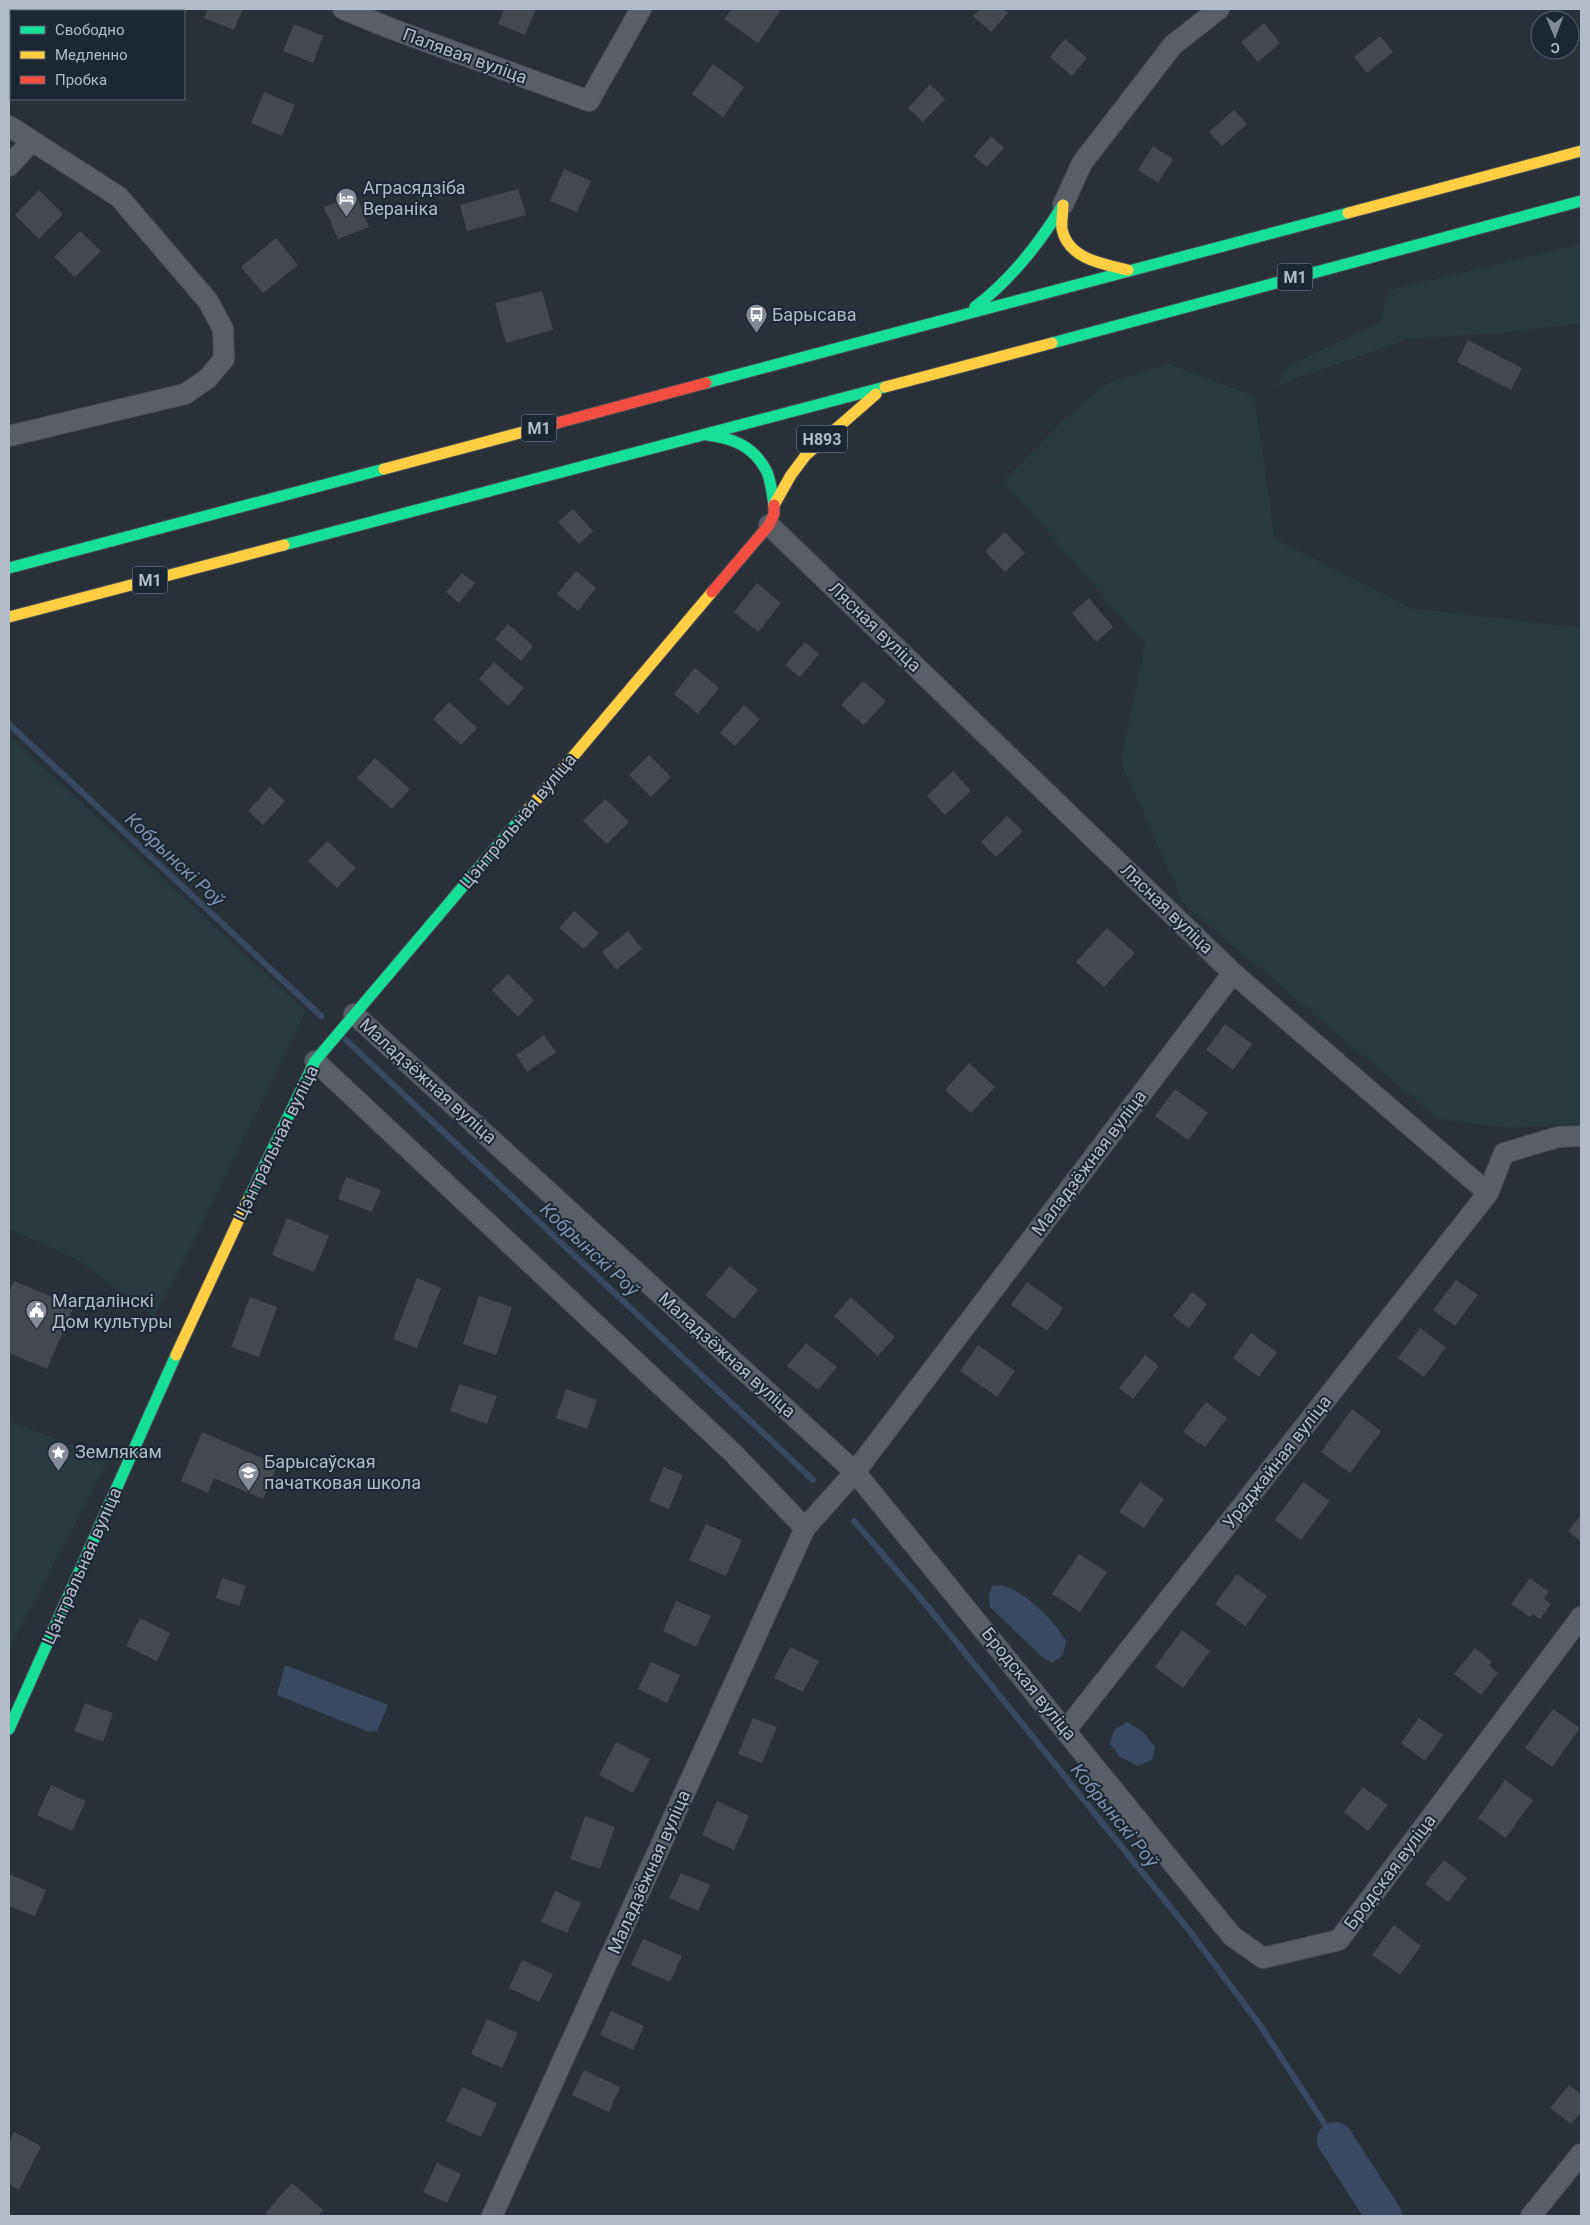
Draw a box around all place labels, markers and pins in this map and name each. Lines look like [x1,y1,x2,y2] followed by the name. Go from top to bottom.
[363,177,466,219] place label: Аграсядзіба Вераніка
[335,186,359,217] hotel icon: Аграсядзіба Вераніка
[744,303,768,334] bus stop icon: Барысава
[772,304,857,325] place label: Барысава
[52,1290,172,1332] place label: Магдалінскі Дом культуры
[24,1299,48,1330] public building icon: Магдалінскі Дом культуры
[47,1440,71,1471] place icon: Землякам
[75,1441,162,1462] place label: Землякам
[264,1451,421,1493] place label: Барысаўская пачатковая школа
[236,1460,260,1491] school or university icon: Барысаўская пачатковая школа

